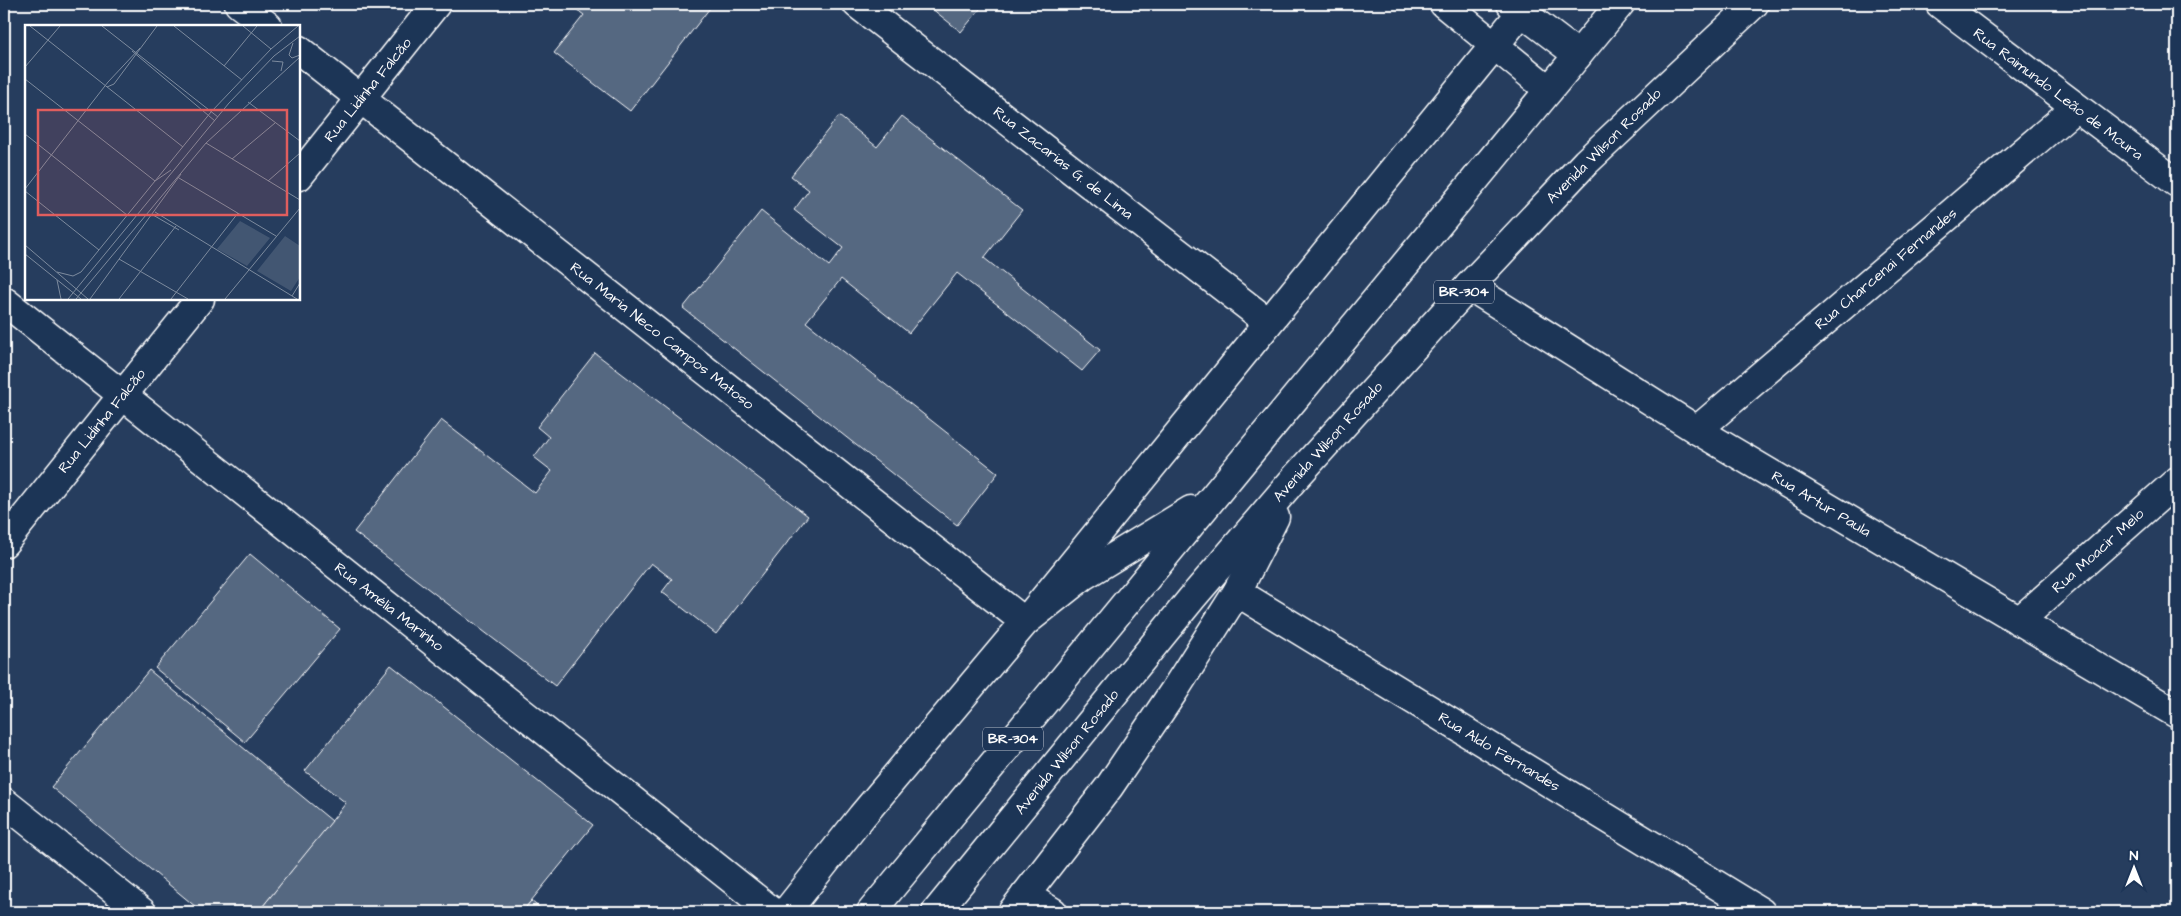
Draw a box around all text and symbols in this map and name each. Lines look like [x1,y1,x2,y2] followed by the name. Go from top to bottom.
[1969,23,2148,165] street label: Rua Raimundo Leão de Moura
[25,25,300,300] inset map
[319,33,417,147] street label: Rua Lidinha Falcão
[1542,83,1667,208] street label: Avenida Wilson Rosado
[989,102,1138,225] street label: Rua Zacarias G. de Lima
[1810,203,1962,335] street label: Rua Charcenai Fernandes
[566,257,759,415] street label: Rua Maria Neco Campos Matoso
[1434,280,1494,304] road number: BR-304
[53,364,151,478] street label: Rua Lidinha Falcão
[1268,377,1388,507] street label: Avenida Wilson Rosado
[1767,466,1875,542] street label: Rua Artur Paula
[2047,503,2149,598] street label: Rua Moacir Melo
[330,558,449,657] street label: Rua Amélia Marinho
[1010,685,1124,819] street label: Avenida Wilson Rosado
[1434,707,1564,797] street label: Rua Aldo Fernandes
[983,728,1043,751] road number: BR-304
[2108,844,2158,894] north arrow
[2130,846,2139,866] text: N

